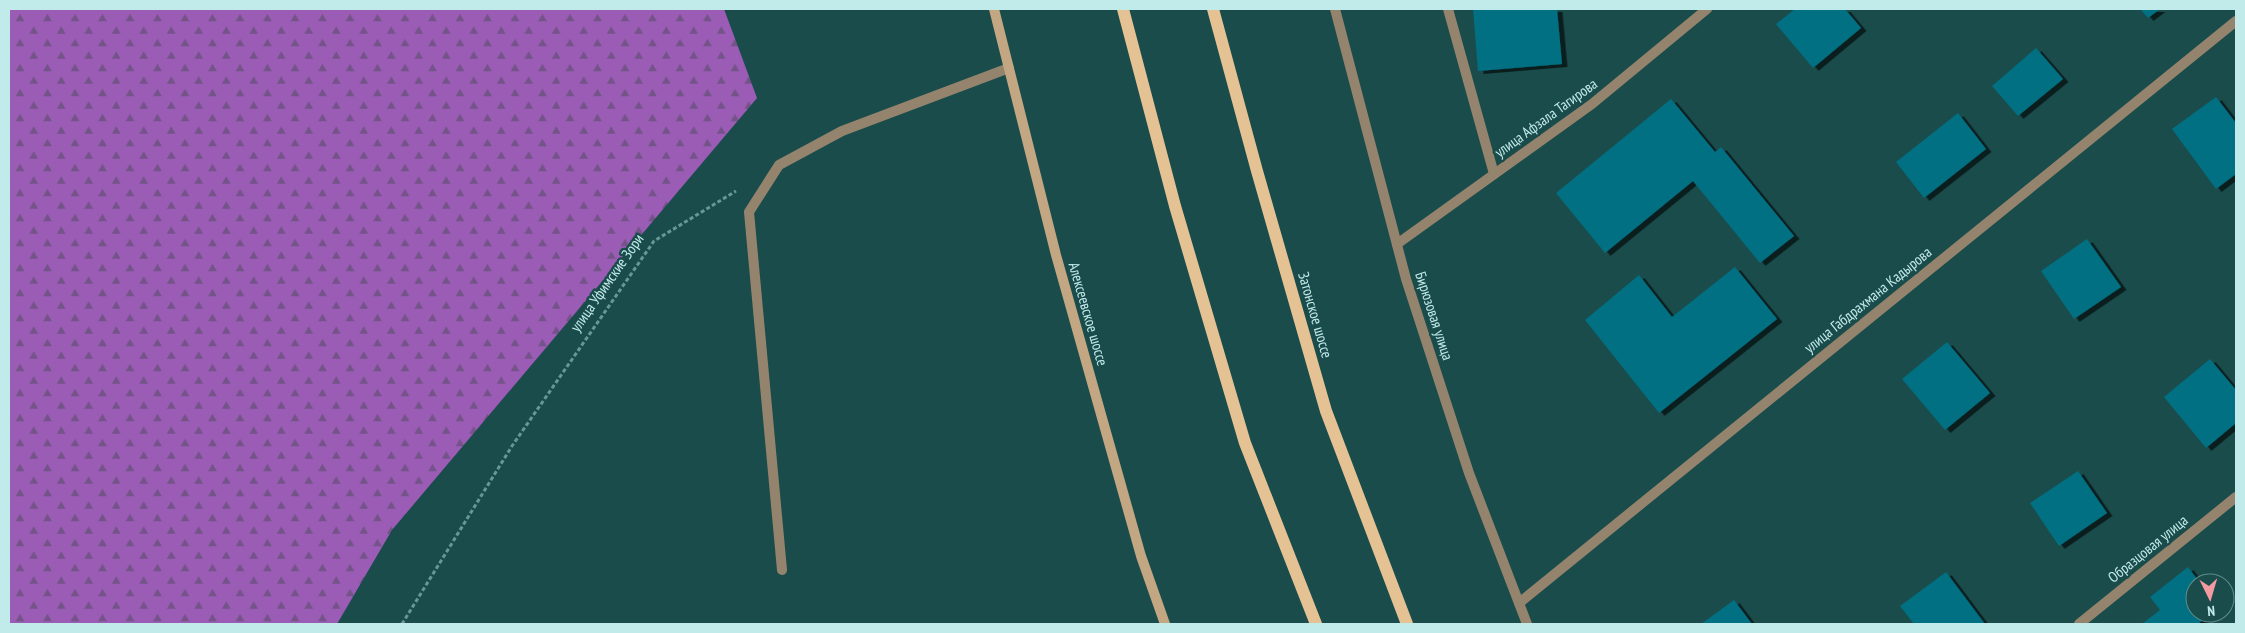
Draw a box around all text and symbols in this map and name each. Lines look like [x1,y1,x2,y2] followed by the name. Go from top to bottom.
[1491,74,1601,161] street label: улица Афзала Тагирова
[566,230,647,335] street label: улица Уфимские Зори
[1800,242,1935,357] street label: улица Габдрахмана Кадырова
[1065,260,1112,368] street label: Алексеевское шоссе
[1411,269,1458,363] street label: Бирюзовая улица
[1294,270,1337,360] street label: Затонское шоссе
[2104,511,2191,587] street label: Образцовая улица
[2185,573,2235,623] north arrow
[2207,602,2216,620] text: N

